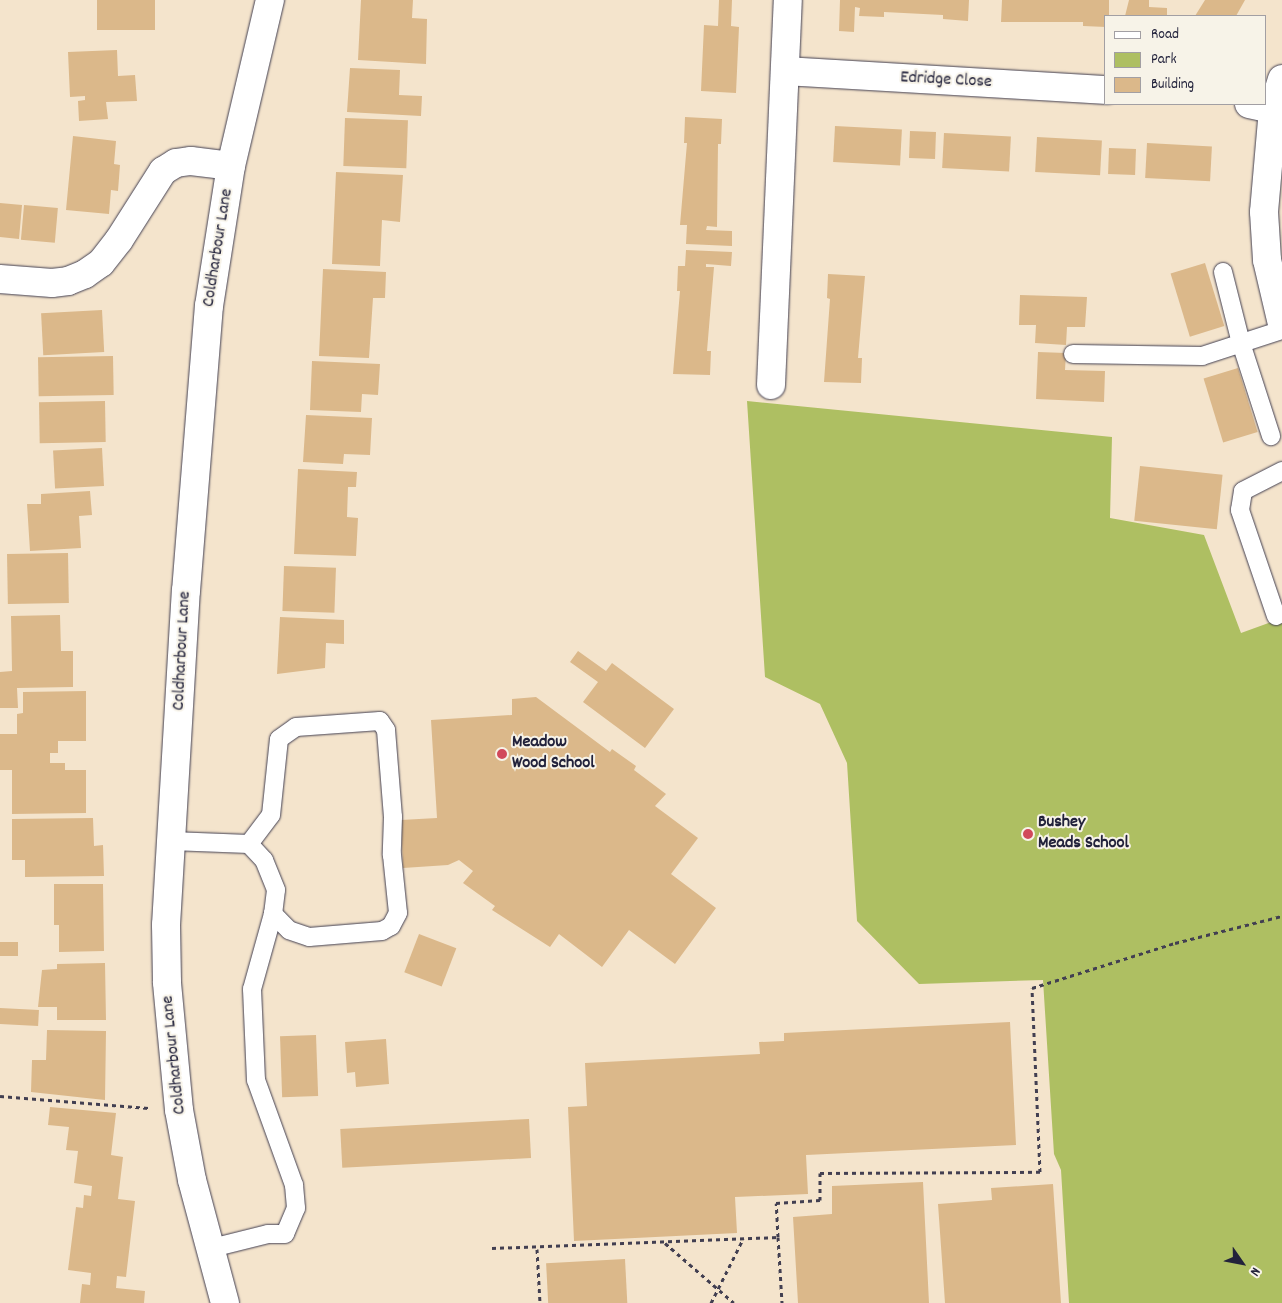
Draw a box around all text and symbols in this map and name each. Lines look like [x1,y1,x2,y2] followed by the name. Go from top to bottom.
[1104,15,1267,105] legend
[1151,24,1179,46] text: Road
[1151,49,1177,71] text: Park
[900,68,992,94] street label: Edridge Close
[1151,74,1194,96] text: Building
[199,187,239,309] street label: Coldharbour Lane
[169,591,197,711] street label: Coldharbour Lane
[512,733,595,776] place label: Meadow Wood School
[496,748,508,760] marker: Meadow Wood School
[1038,813,1129,856] place label: Bushey Meads School
[1022,828,1034,840] marker: Bushey Meads School
[158,995,192,1115] street label: Coldharbour Lane
[1217,1238,1267,1288] north arrow
[1244,1263,1265,1280] text: N

